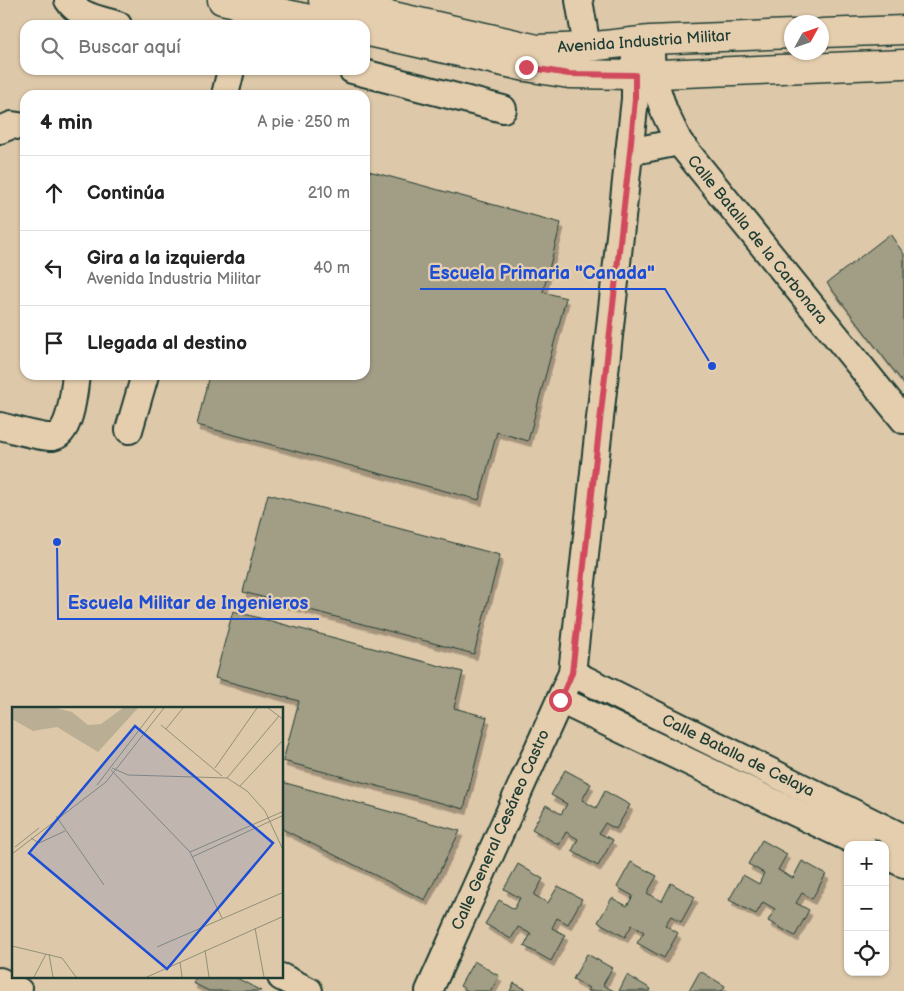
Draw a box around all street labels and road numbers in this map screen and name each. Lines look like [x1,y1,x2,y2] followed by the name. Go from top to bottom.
[557,26,731,58] street label: Avenida Industria Militar
[683,152,831,328] street label: Calle Batalla de la Carbonara
[659,711,817,801] street label: Calle Batalla de Celaya
[448,727,554,933] street label: Calle General Cesáreo Castro

